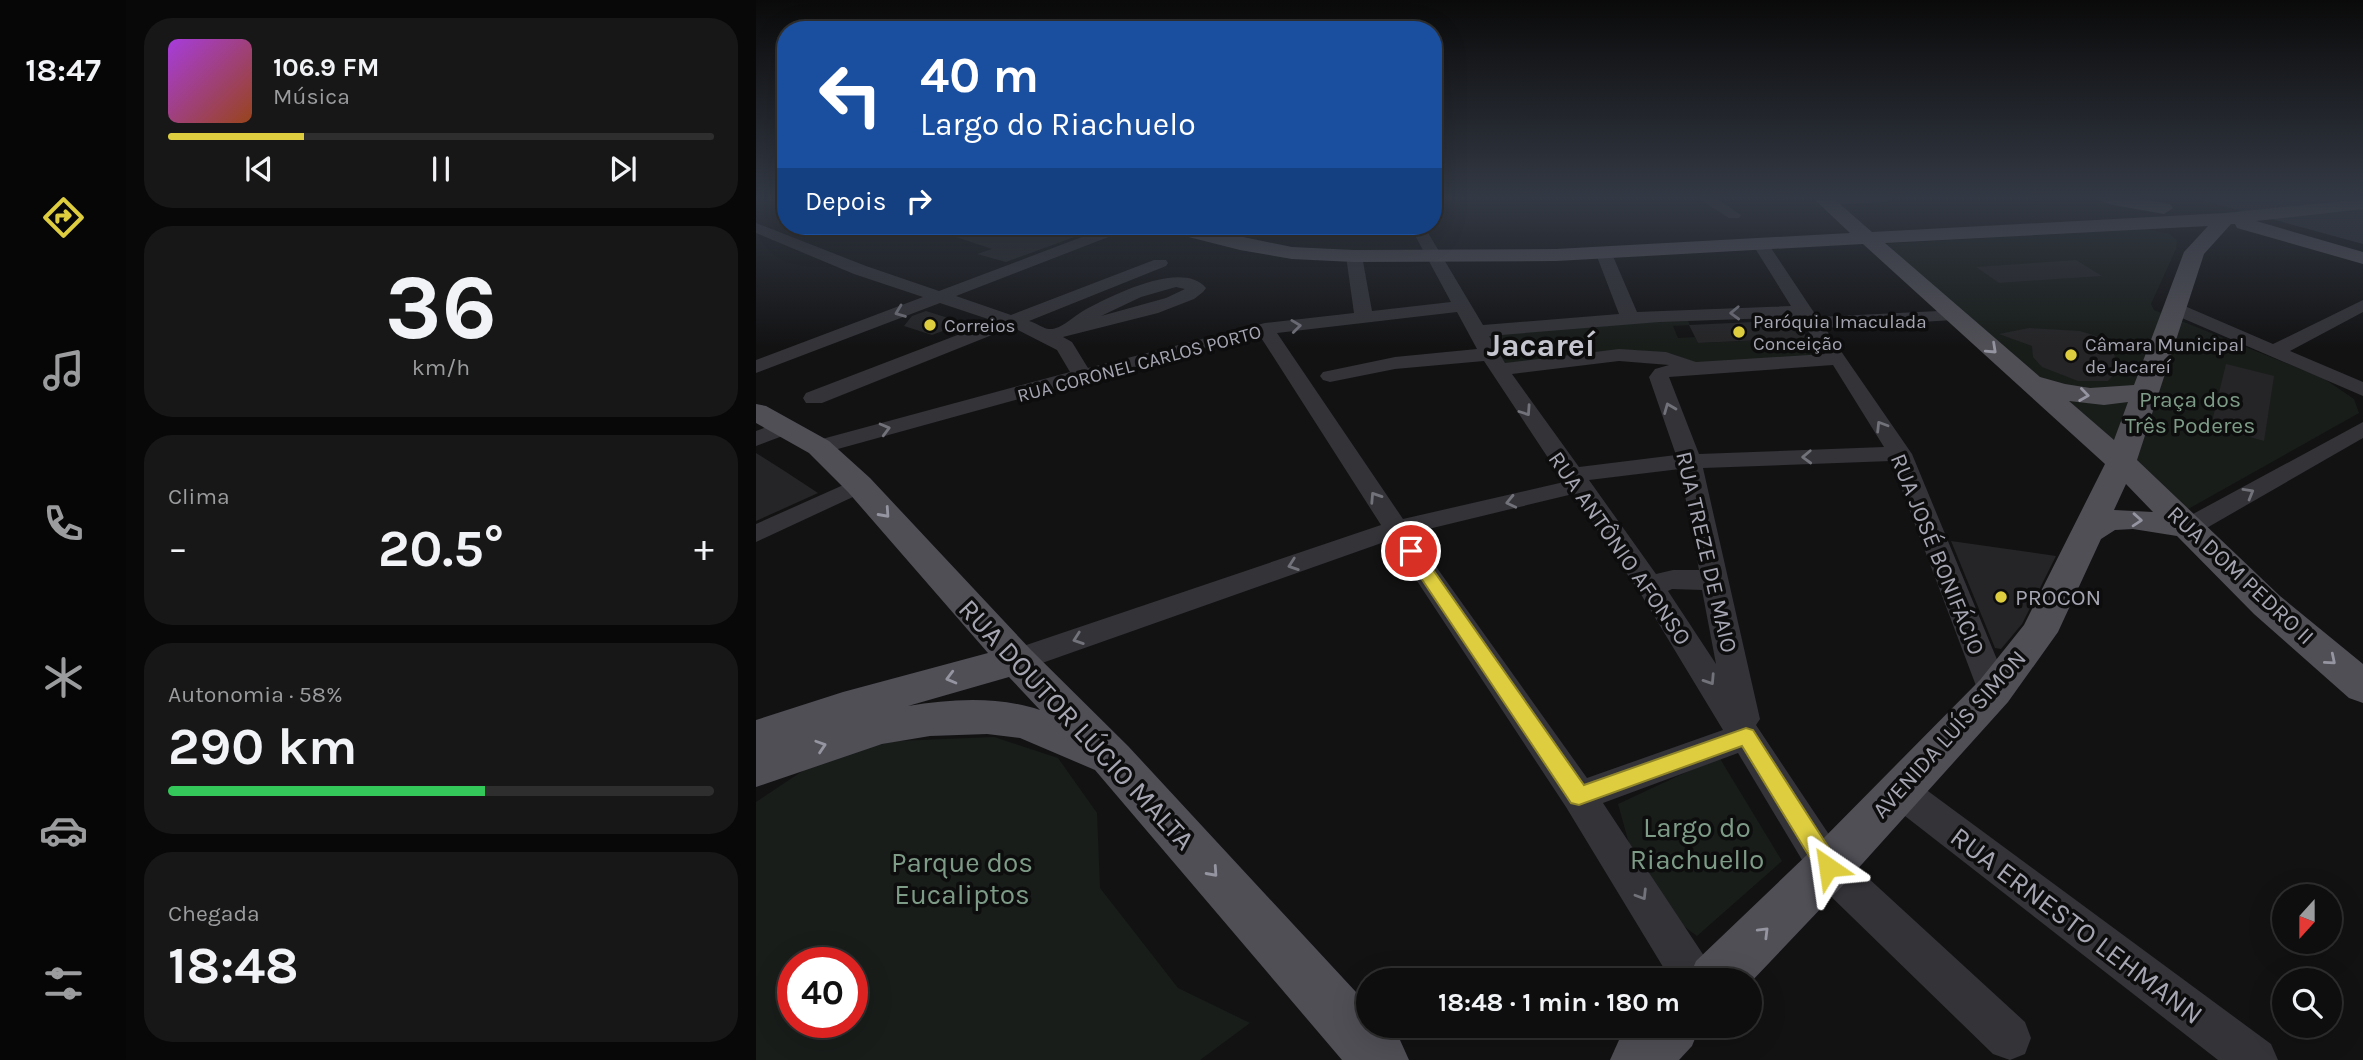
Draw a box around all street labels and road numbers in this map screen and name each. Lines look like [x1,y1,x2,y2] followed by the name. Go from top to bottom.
[1015,321,1264,407] street label: RUA CORONEL CARLOS PORTO
[1543,446,1697,650] street label: RUA ANTÔNIO AFONSO
[1670,449,1743,655] street label: RUA TREZE DE MAIO
[1885,450,1990,659] street label: RUA JOSÉ BONIFÁCIO
[2162,500,2320,650] street label: RUA DOM PEDRO II
[952,592,1202,856] street label: RUA DOUTOR LÚCIO MALTA
[1867,645,2032,824] street label: AVENIDA LUÍS SIMON
[1944,820,2209,1031] street label: RUA ERNESTO LEHMANN

